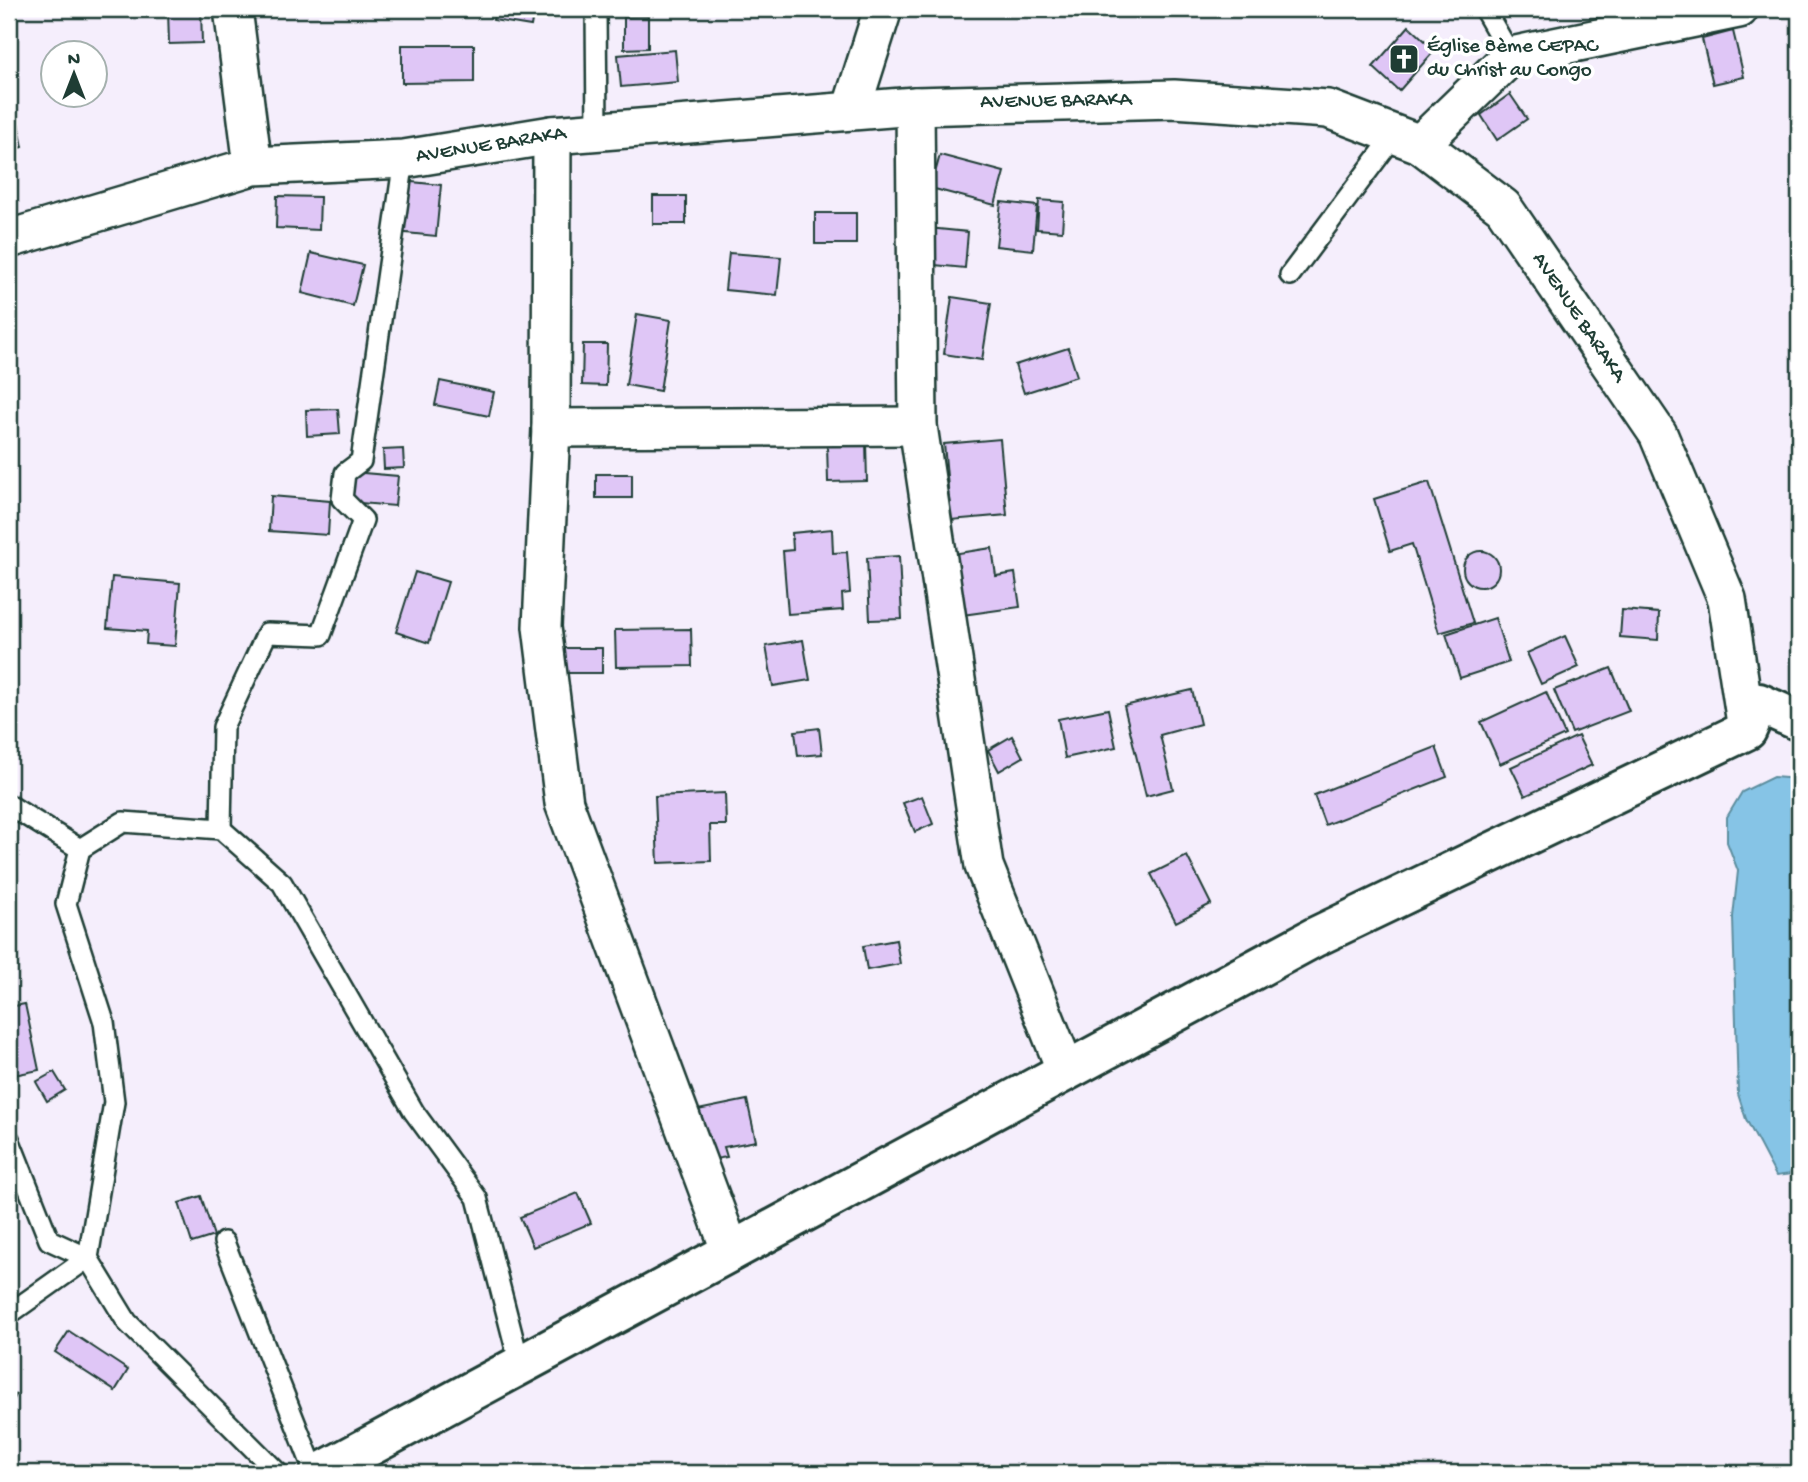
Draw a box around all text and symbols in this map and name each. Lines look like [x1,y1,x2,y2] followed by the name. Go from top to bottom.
[1427,35,1599,84] place label: Église 8ème CEPAC du Christ au Congo
[38,38,108,108] north arrow
[1387,42,1421,76] church icon: Église 8ème CEPAC du Christ au Congo
[68,49,80,72] text: N
[980,88,1134,116] street label: AVENUE BARAKA
[414,122,569,170] street label: AVENUE BARAKA
[1525,248,1632,389] street label: AVENUE BARAKA

